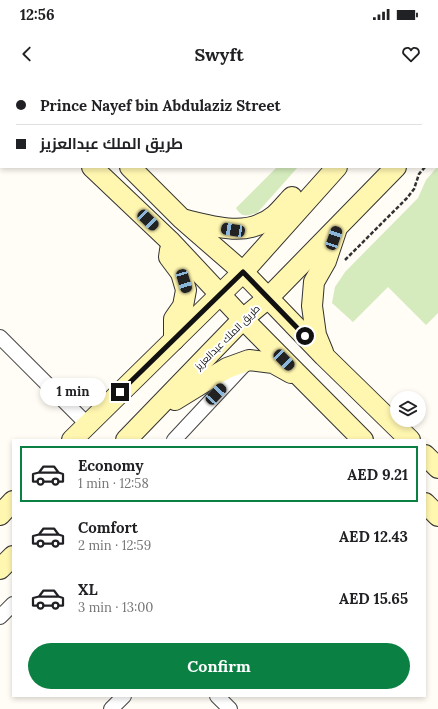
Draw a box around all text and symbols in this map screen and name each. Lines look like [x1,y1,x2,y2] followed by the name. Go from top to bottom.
[20,5,55,24] text: 12:56
[16,43,38,65] icon: back
[194,43,244,66] text: Swyft
[400,43,422,65] icon: heart
[40,96,281,115] text: Prince Nayef bin Abdulaziz Street
[40,134,183,153] text: طريق الملك عبدالعزيز
[135,207,161,233] car
[220,222,246,238] car
[324,225,344,251] car
[175,268,193,294] car
[191,302,263,373] street label: طريق الملك عبدالعزيز
[296,327,314,345] route start
[271,347,297,373] car
[40,378,106,406] callout: 1 min
[203,381,229,407] car
[56,383,90,400] text: 1 min
[111,383,129,401] route end
[390,391,426,427] map controls
[390,391,426,427] button: layers
[30,456,66,492] icon: car
[78,456,143,475] text: Economy
[347,465,408,484] text: AED 9.21
[78,475,149,492] text: 1 min · 12:58
[30,518,66,554] icon: car
[78,518,138,537] text: Comfort
[339,527,408,546] text: AED 12.43
[78,537,151,554] text: 2 min · 12:59
[30,580,66,616] icon: car
[78,580,98,599] text: XL
[339,589,408,608] text: AED 15.65
[78,599,153,616] text: 3 min · 13:00
[28,643,410,689] button: Confirm

